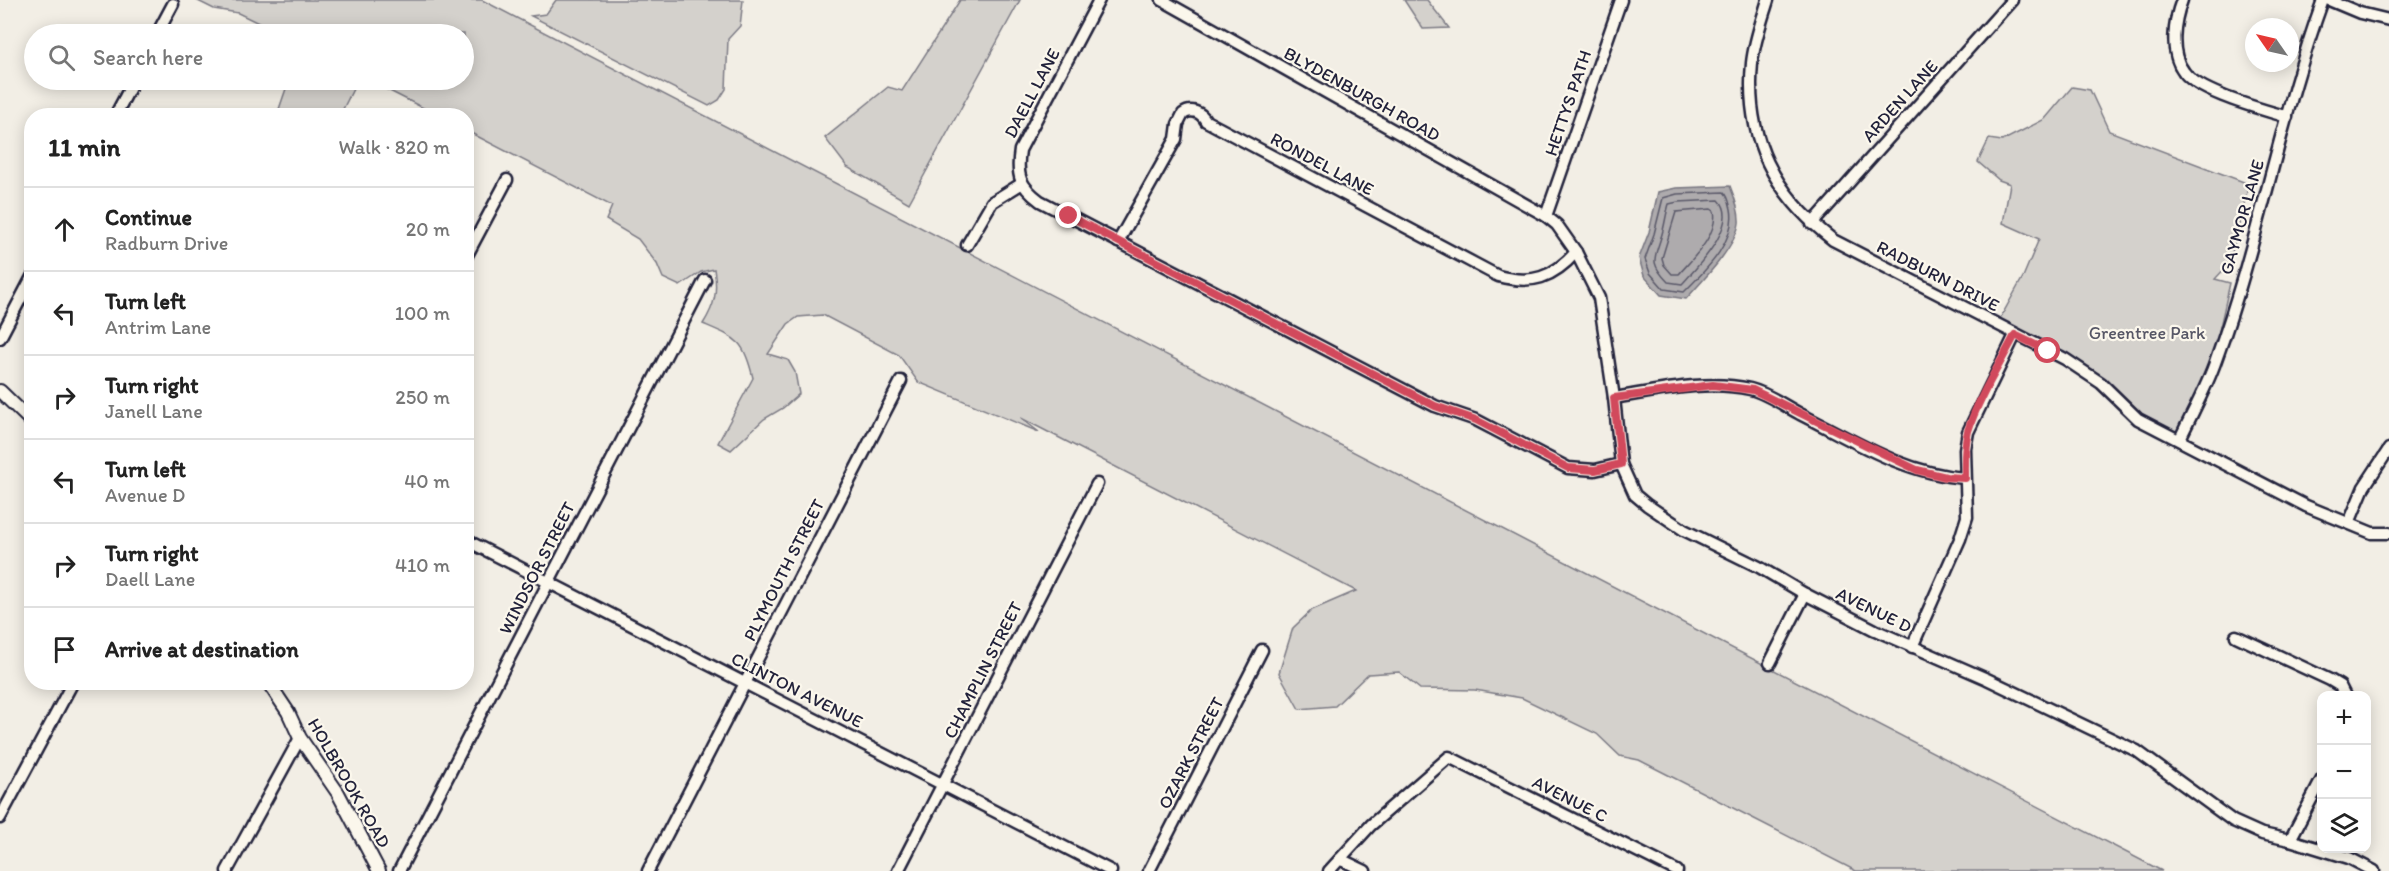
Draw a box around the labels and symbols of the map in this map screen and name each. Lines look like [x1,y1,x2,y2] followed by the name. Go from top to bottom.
[2245,18,2299,72] north arrow
[1280,42,1444,146] street label: BLYDENBURGH ROAD
[999,44,1065,142] street label: DAELL LANE
[1540,47,1596,159] street label: HETTYS PATH
[1857,55,1943,147] street label: ARDEN LANE
[1267,128,1377,200] street label: RONDEL LANE
[2215,157,2269,277] street label: GAYMOR LANE
[1055,202,1081,228] route end
[1873,236,2003,316] street label: RADBURN DRIVE
[2089,322,2206,344] park label: Greentree Park
[2034,337,2060,363] route start
[739,495,829,645] street label: PLYMOUTH STREET
[494,498,580,638] street label: WINDSOR STREET
[1833,582,1916,638] street label: AVENUE D
[939,598,1027,742] street label: CHAMPLIN STREET
[727,647,867,733] street label: CLINTON AVENUE
[1153,693,1229,813] street label: OZARK STREET
[303,714,395,852] street label: HOLBROOK ROAD
[1529,771,1611,827] street label: AVENUE C

